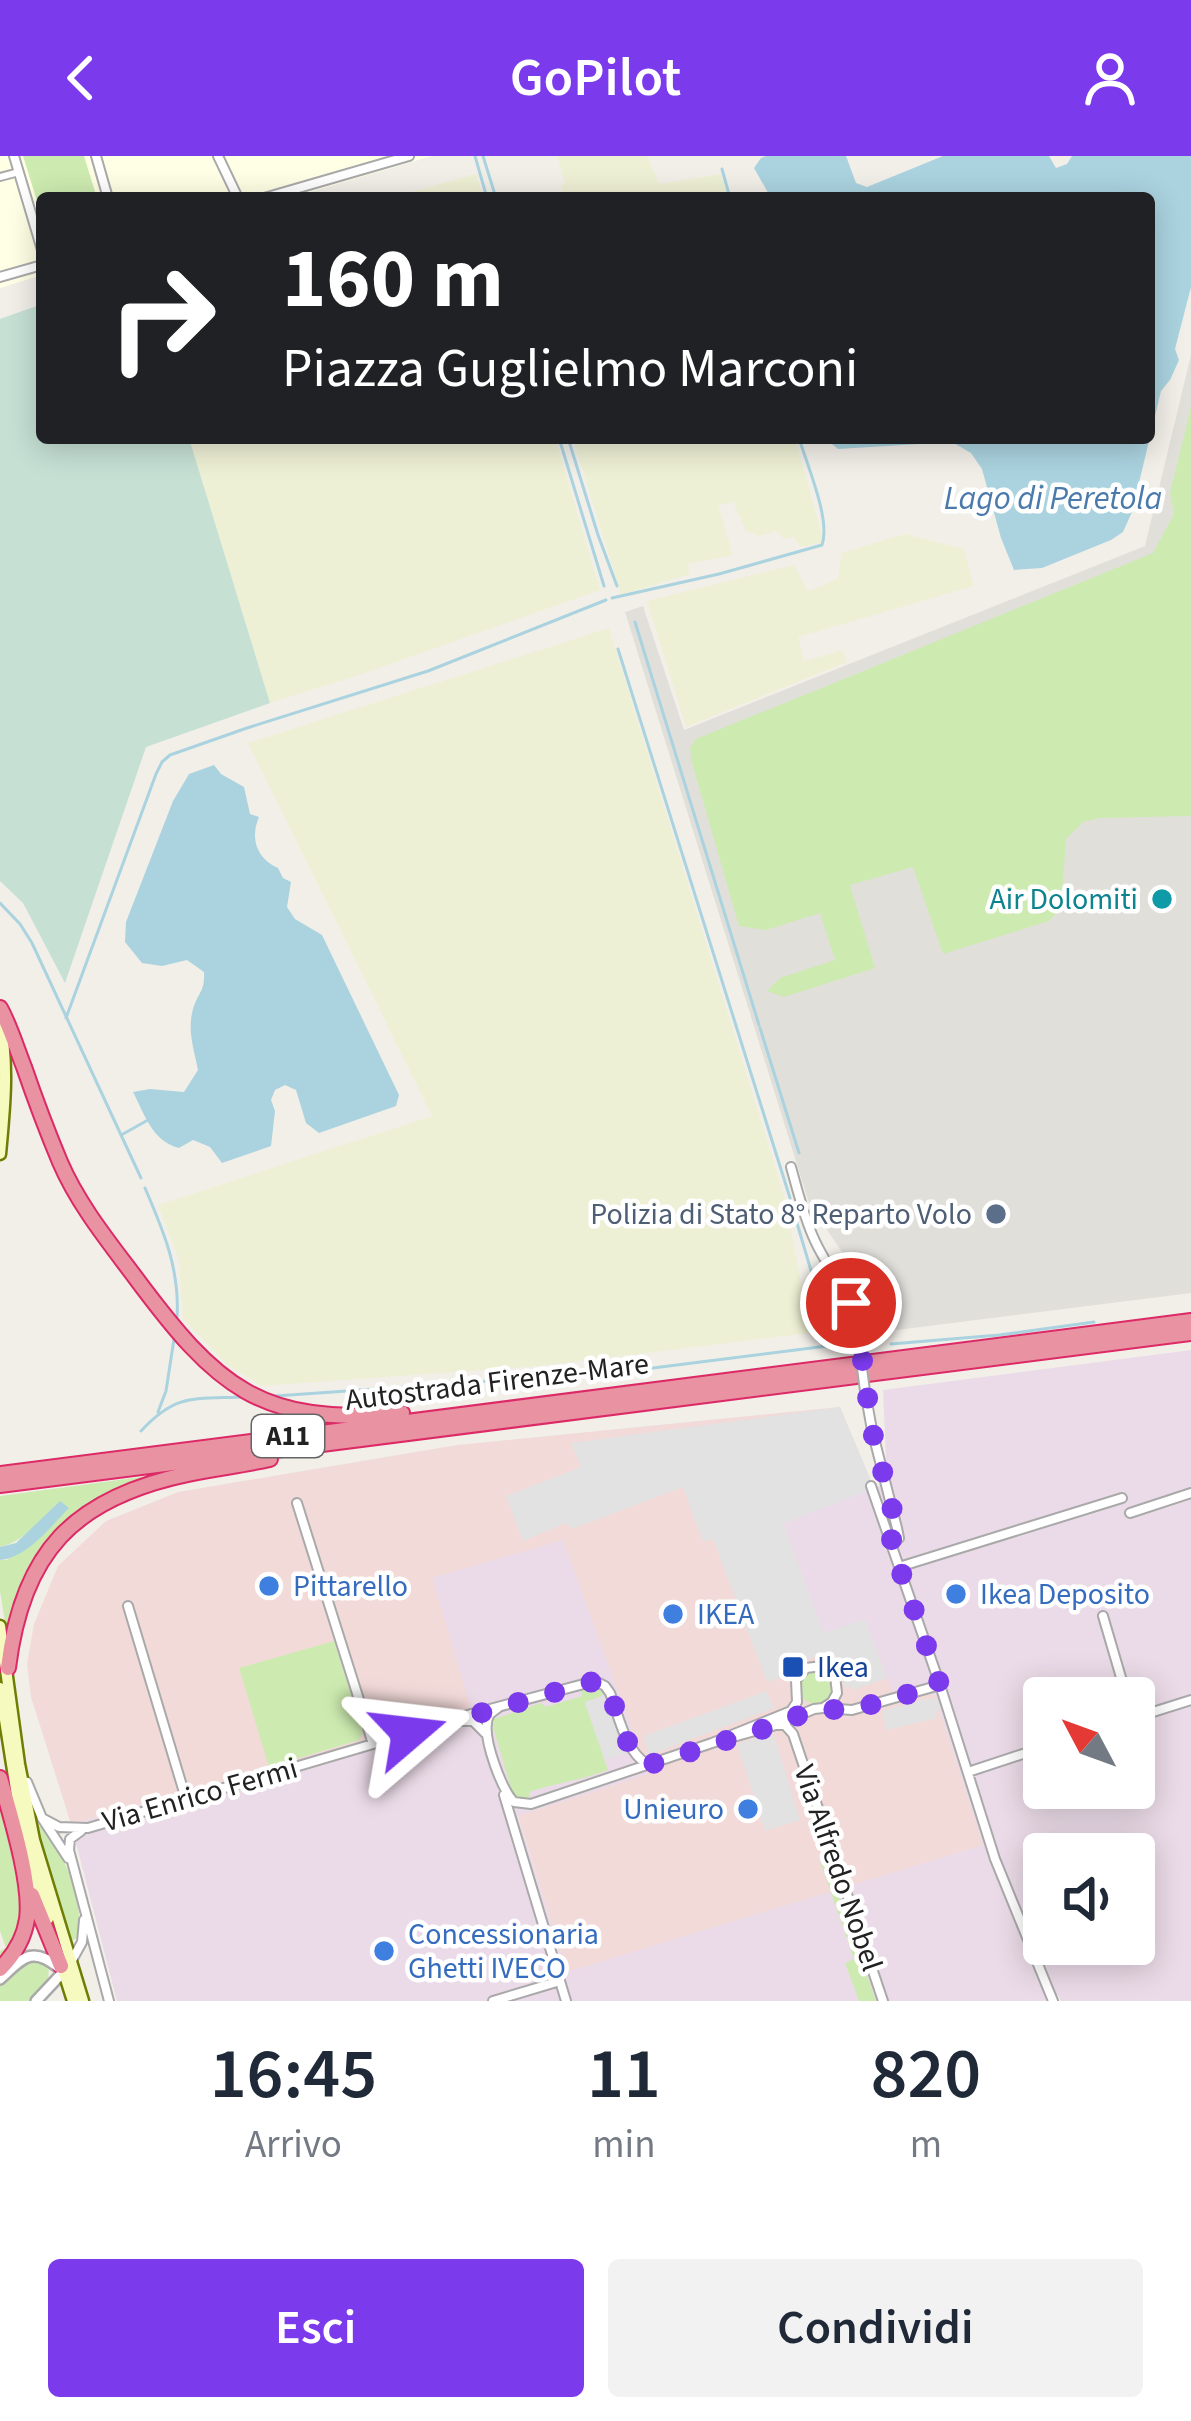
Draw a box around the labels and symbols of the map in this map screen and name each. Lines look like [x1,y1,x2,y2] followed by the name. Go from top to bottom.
[944,475,1162,522] water label: Lago di Peretola
[990,878,1138,921] place label: Air Dolomiti
[1149,886,1175,912] marker: Air Dolomiti
[590,1193,972,1236] place label: Polizia di Stato 8° Reparto Volo
[983,1201,1009,1227] marker: Polizia di Stato 8° Reparto Volo
[800,1252,902,1354] pin
[343,1342,651,1422] street label: Autostrada Firenze-Mare
[252,1415,324,1457] road number: A11
[293,1565,408,1608] place label: Pittarello
[256,1573,282,1599] marker: Pittarello
[980,1573,1150,1616] place label: Ikea Deposito
[943,1581,969,1607] marker: Ikea Deposito
[697,1593,755,1636] place label: IKEA
[660,1601,686,1627] marker: IKEA
[817,1646,869,1689] place label: Ikea
[780,1654,806,1680] marker: Ikea
[346,1670,472,1796] position arrow
[1023,1677,1155,1809] north arrow
[97,1747,303,1843] street label: Via Enrico Fermi
[783,1759,893,1977] street label: Via Alfredo Nobel
[623,1788,724,1831] place label: Unieuro
[735,1796,761,1822] marker: Unieuro
[408,1913,599,1990] place label: Concessionaria Ghetti IVECO
[371,1938,397,1964] marker: Concessionaria Ghetti IVECO

